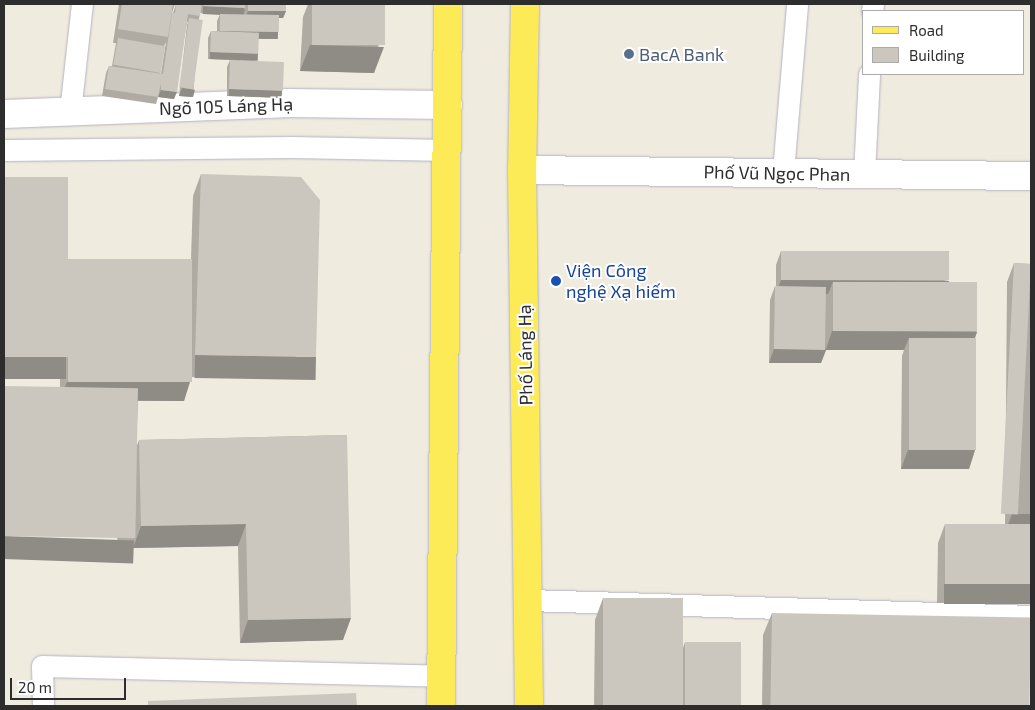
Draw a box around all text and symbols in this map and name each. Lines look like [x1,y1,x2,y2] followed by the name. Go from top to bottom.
[862,10,1025,75] legend
[909,21,944,39] text: Road
[639,43,725,65] place label: BacA Bank
[909,46,964,64] text: Building
[623,48,635,60] marker: BacA Bank
[159,93,293,119] street label: Ngõ 105 Láng Hạ
[703,161,851,185] street label: Phố Vũ Ngọc Phan
[566,260,676,302] place label: Viện Công nghệ Xạ hiếm
[550,275,562,287] marker: Viện Công nghệ Xạ hiếm
[513,304,537,406] street label: Phố Láng Hạ
[12,668,129,700] scale bar
[18,678,52,696] text: 20 m

